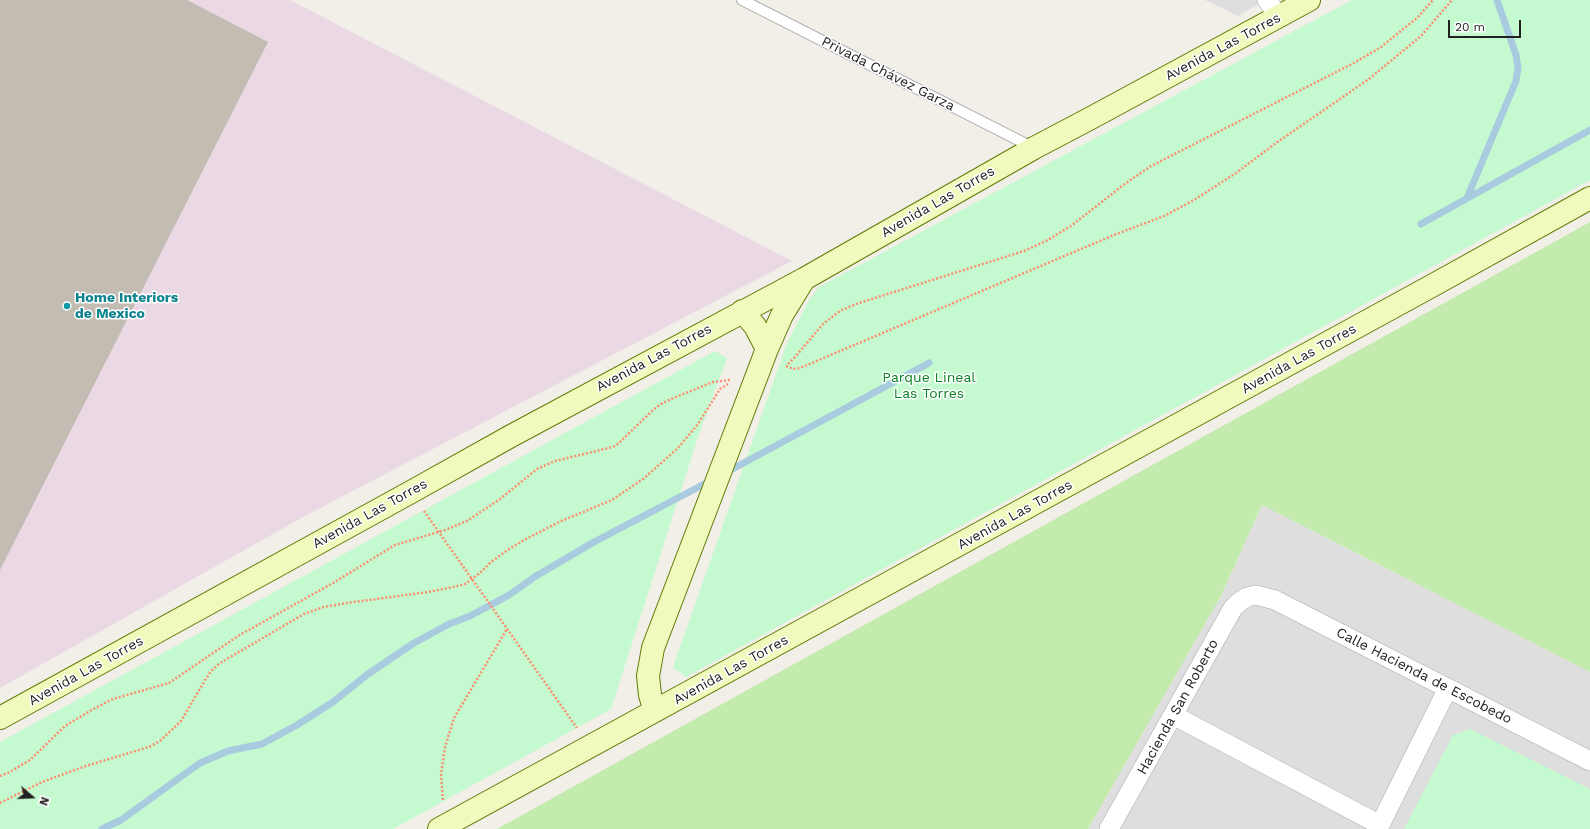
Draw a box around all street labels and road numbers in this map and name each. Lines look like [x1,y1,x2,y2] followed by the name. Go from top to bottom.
[1162,9,1284,85] street label: Avenida Las Torres
[819,33,957,115] street label: Privada Chávez Garza
[878,163,998,241] street label: Avenida Las Torres
[593,320,715,396] street label: Avenida Las Torres
[1239,321,1359,397] street label: Avenida Las Torres
[310,476,430,552] street label: Avenida Las Torres
[955,477,1075,553] street label: Avenida Las Torres
[1333,624,1515,728] street label: Calle Hacienda de Escobedo
[671,632,791,708] street label: Avenida Las Torres
[26,633,146,709] street label: Avenida Las Torres
[1134,636,1222,778] street label: Hacienda San Roberto

